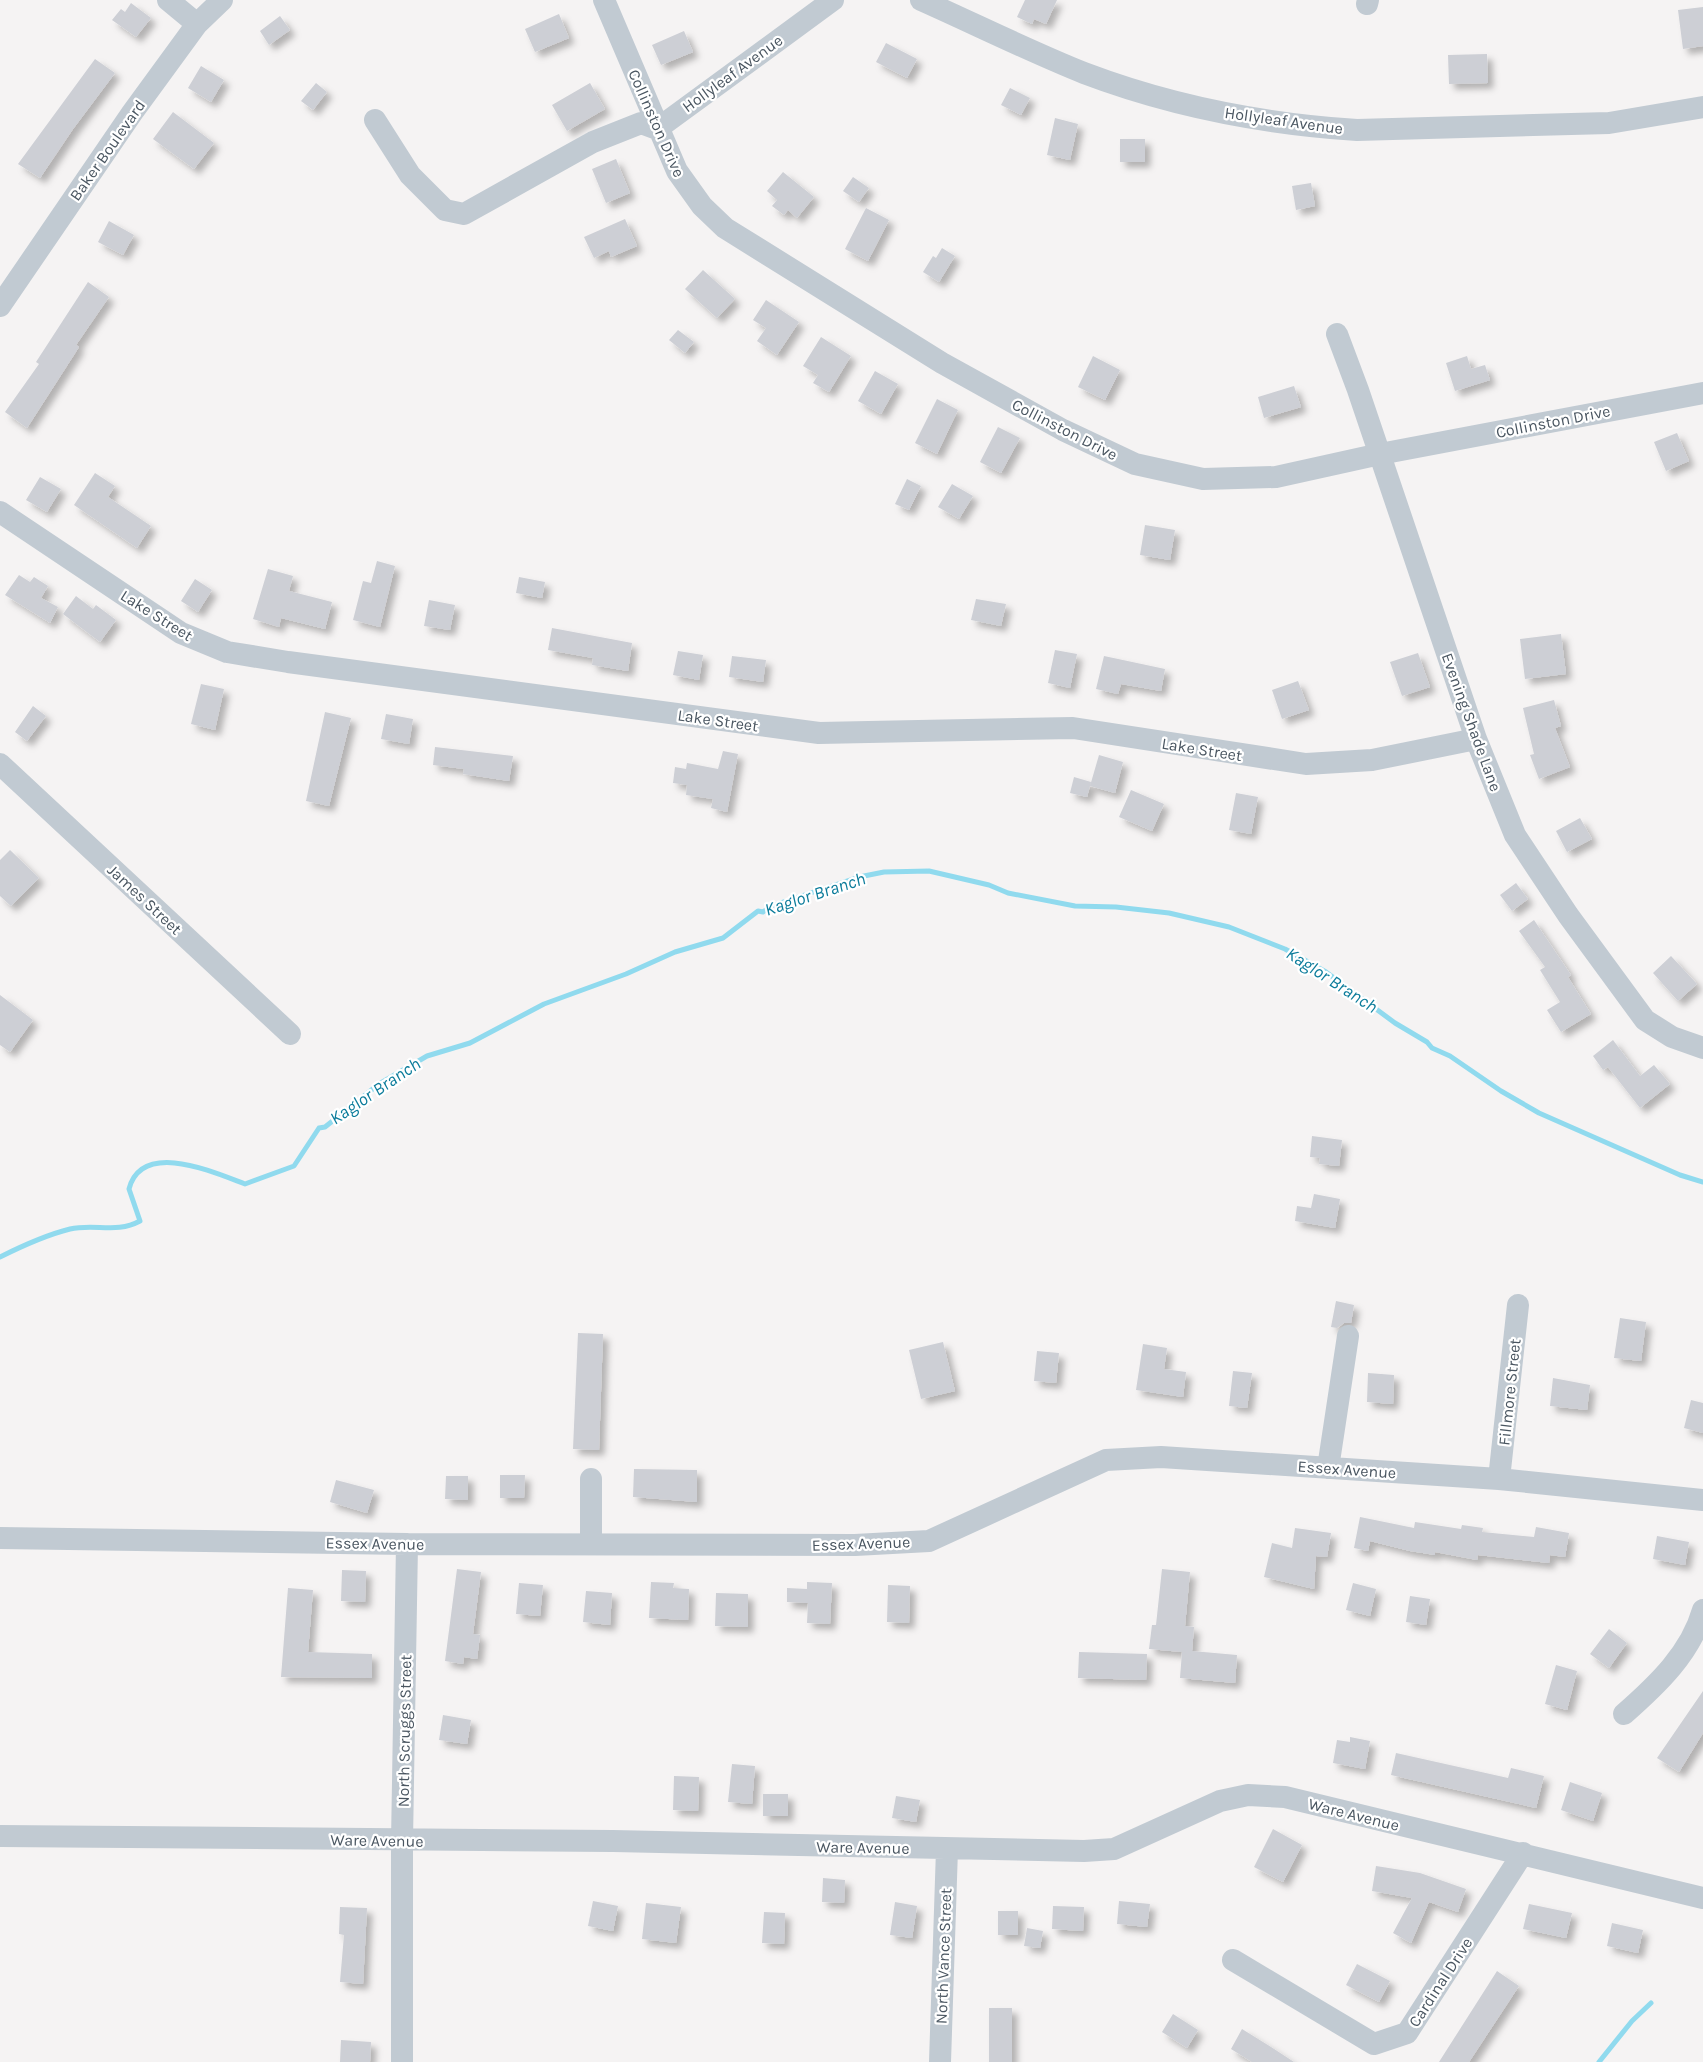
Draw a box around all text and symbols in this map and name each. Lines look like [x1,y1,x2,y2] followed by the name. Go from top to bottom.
[678,31,786,116] street label: Hollyleaf Avenue
[624,66,689,180] street label: Collinston Drive
[66,96,149,204] street label: Baker Boulevard
[1224,103,1344,138] street label: Hollyleaf Avenue
[1009,395,1121,464] street label: Collinston Drive
[1494,401,1612,442] street label: Collinston Drive
[117,586,196,645] street label: Lake Street
[1438,650,1505,794] street label: Evening Shade Lane
[676,705,759,736] street label: Lake Street
[1160,734,1244,765] street label: Lake Street
[104,860,186,939] street label: James Street
[762,867,868,921] water label: Kaglor Branch
[1282,942,1382,1018] water label: Kaglor Branch
[325,1053,425,1129] water label: Kaglor Branch
[1494,1338,1525,1447] street label: Fillmore Street
[1297,1457,1397,1482] street label: Essex Avenue
[811,1532,911,1555] street label: Essex Avenue
[325,1533,424,1554] street label: Essex Avenue
[394,1655,415,1807] street label: North Scruggs Street
[1306,1794,1401,1835] street label: Ware Avenue
[330,1830,424,1851] street label: Ware Avenue
[816,1837,910,1858] street label: Ware Avenue
[932,1888,955,2024] street label: North Vance Street
[1404,1934,1476,2031] street label: Cardinal Drive

